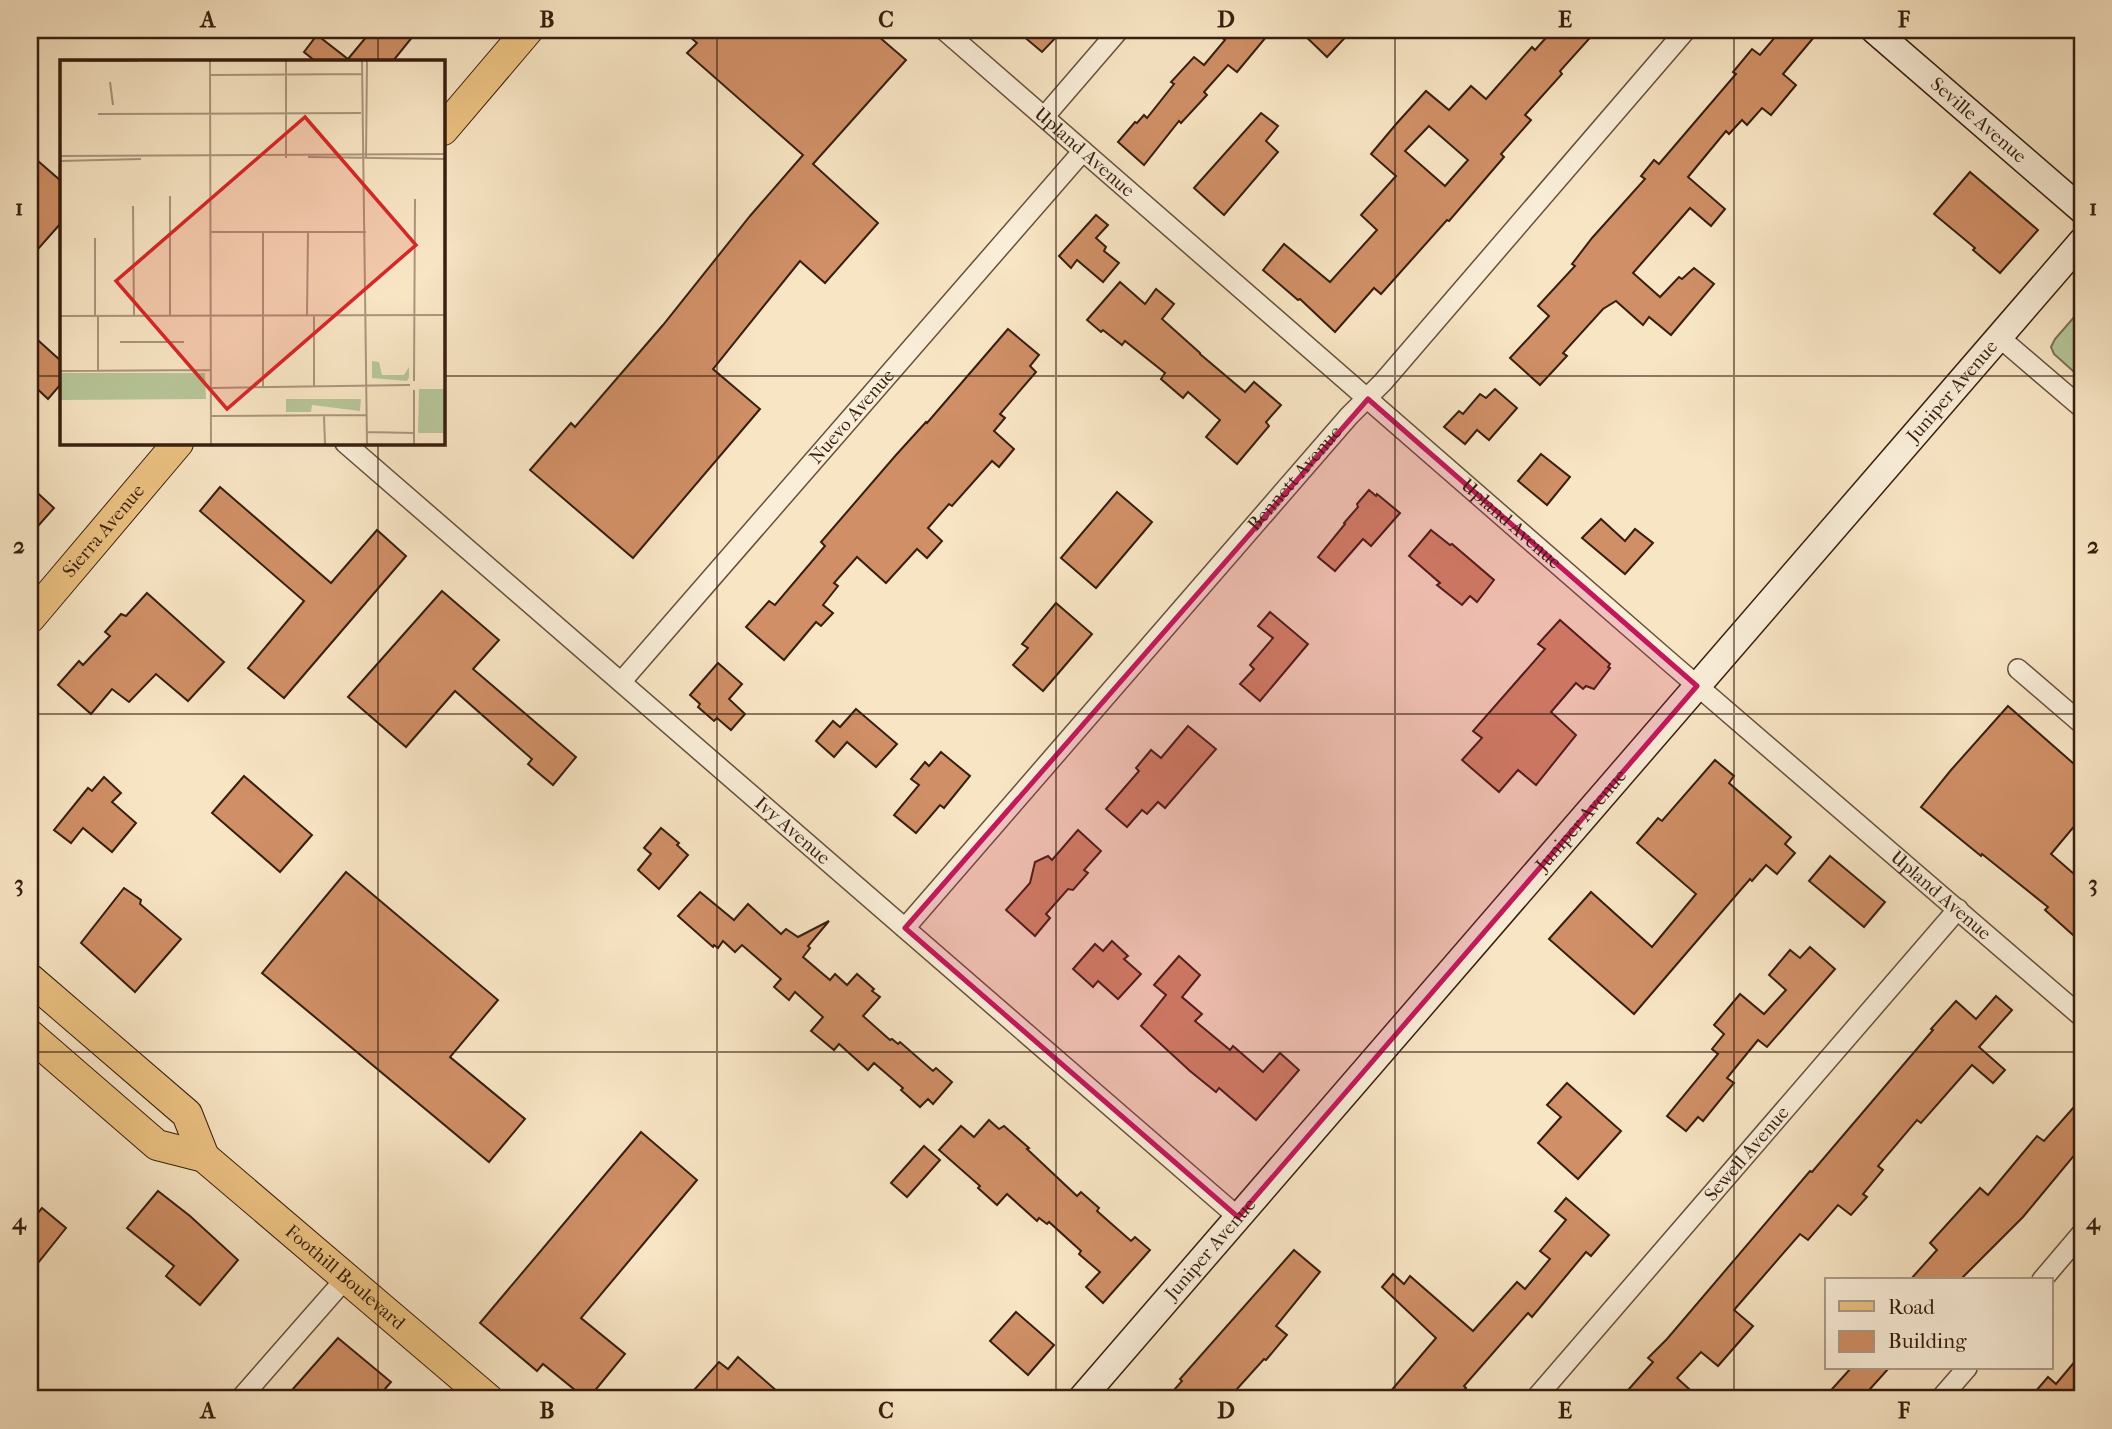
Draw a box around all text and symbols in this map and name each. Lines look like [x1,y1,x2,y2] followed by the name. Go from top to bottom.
[199,6,217,33] text: A
[540,6,555,33] text: B
[878,6,894,33] text: C
[1217,6,1235,33] text: D
[1558,6,1572,33] text: E
[1897,6,1911,33] text: F
[60,60,444,444] inset map
[1926,73,2031,168] street label: Seville Avenue
[1030,103,1139,202] street label: Upland Avenue
[15,194,23,221] text: 1
[2089,194,2097,221] text: 1
[1901,336,2002,448] street label: Juniper Avenue
[805,365,899,468] street label: Nuevo Avenue
[1243,421,1346,536] street label: Bennett Avenue
[1456,474,1566,573] street label: Upland Avenue
[58,480,149,582] street label: Sierra Avenue
[13,532,25,559] text: 2
[2087,532,2099,559] text: 2
[1530,765,1631,877] street label: Juniper Avenue
[750,792,834,869] street label: Ivy Avenue
[1886,846,1996,945] street label: Upland Avenue
[14,870,24,897] text: 3
[2088,870,2098,897] text: 3
[1700,1102,1794,1206] street label: Sewell Avenue
[1159,1194,1261,1306] street label: Juniper Avenue
[11,1208,27,1235] text: 4
[2085,1208,2101,1235] text: 4
[281,1220,410,1335] street label: Foothill Boulevard
[1825,1278,2052,1370] legend
[1888,1295,1935,1319] text: Road
[1888,1329,1967,1353] text: Building
[199,1397,217,1424] text: A
[540,1397,555,1424] text: B
[878,1397,894,1424] text: C
[1217,1397,1235,1424] text: D
[1558,1397,1572,1424] text: E
[1897,1397,1911,1424] text: F

